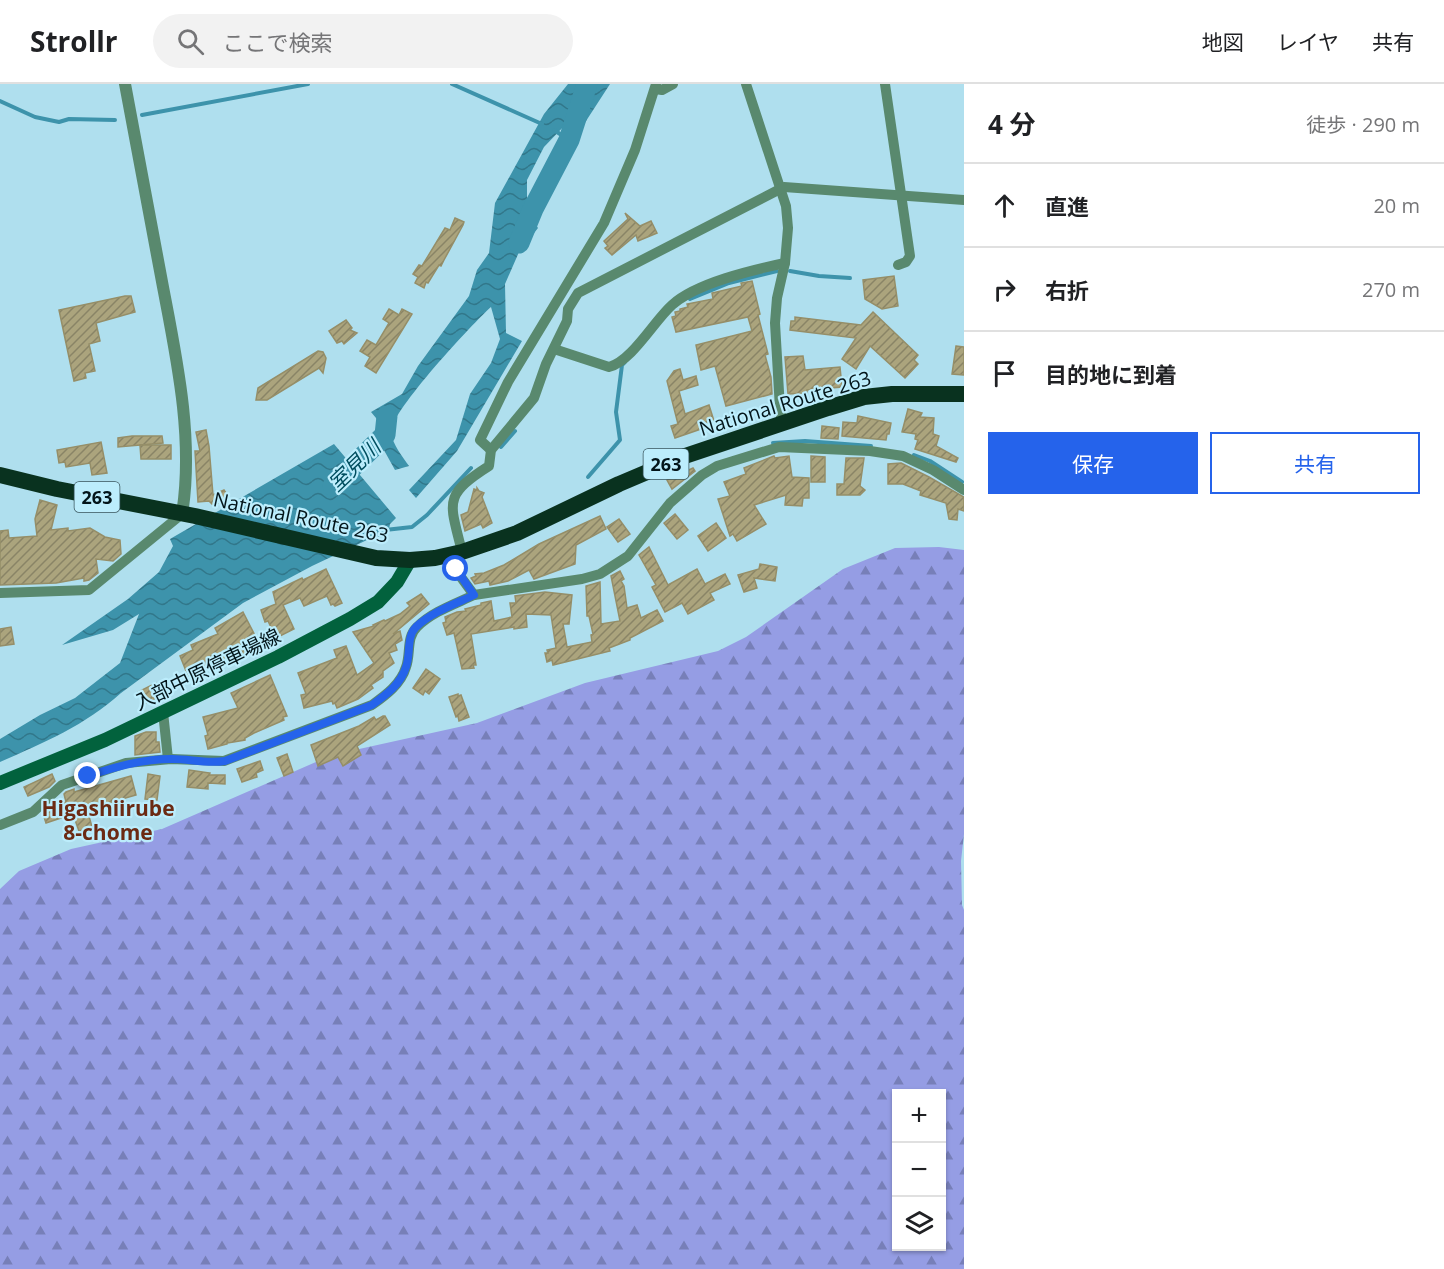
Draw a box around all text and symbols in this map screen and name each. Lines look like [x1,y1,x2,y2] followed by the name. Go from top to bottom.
[153,14,573,68] search box
[30,22,117,60] text: Strollr
[174,25,207,58] icon: search
[222,27,332,57] text: ここで検索
[1202,28,1244,56] text: 地図
[1277,28,1339,56] text: レイヤ
[1372,28,1414,56] text: 共有
[988,106,1036,142] text: 4 分
[1306,111,1420,138] text: 徒歩 · 290 m
[988,189,1021,222] icon: ahead
[1045,191,1089,221] text: 直進
[1373,192,1420,219] text: 20 m
[988,273,1021,306] icon: right
[1045,275,1089,305] text: 右折
[1362,276,1420,303] text: 270 m
[988,357,1021,390] icon: arrive
[1045,359,1177,389] text: 目的地に到着
[696,364,874,442] street label: National Route 263
[322,432,388,497] water label: 室見川
[988,432,1198,494] button: 保存
[1210,432,1420,494] button: 共有
[644,449,688,479] road number: 263
[74,482,120,512] road number: 263
[211,485,391,549] street label: National Route 263
[442,555,468,581] route start
[129,622,285,716] street label: 入部中原停車場線
[74,762,100,788] route end
[41,794,175,846] district label: Higashiirube 8-chome
[892,1089,946,1251] map controls
[892,1089,946,1143] button: +
[892,1143,946,1197] button: −
[892,1197,946,1251] button: layers

